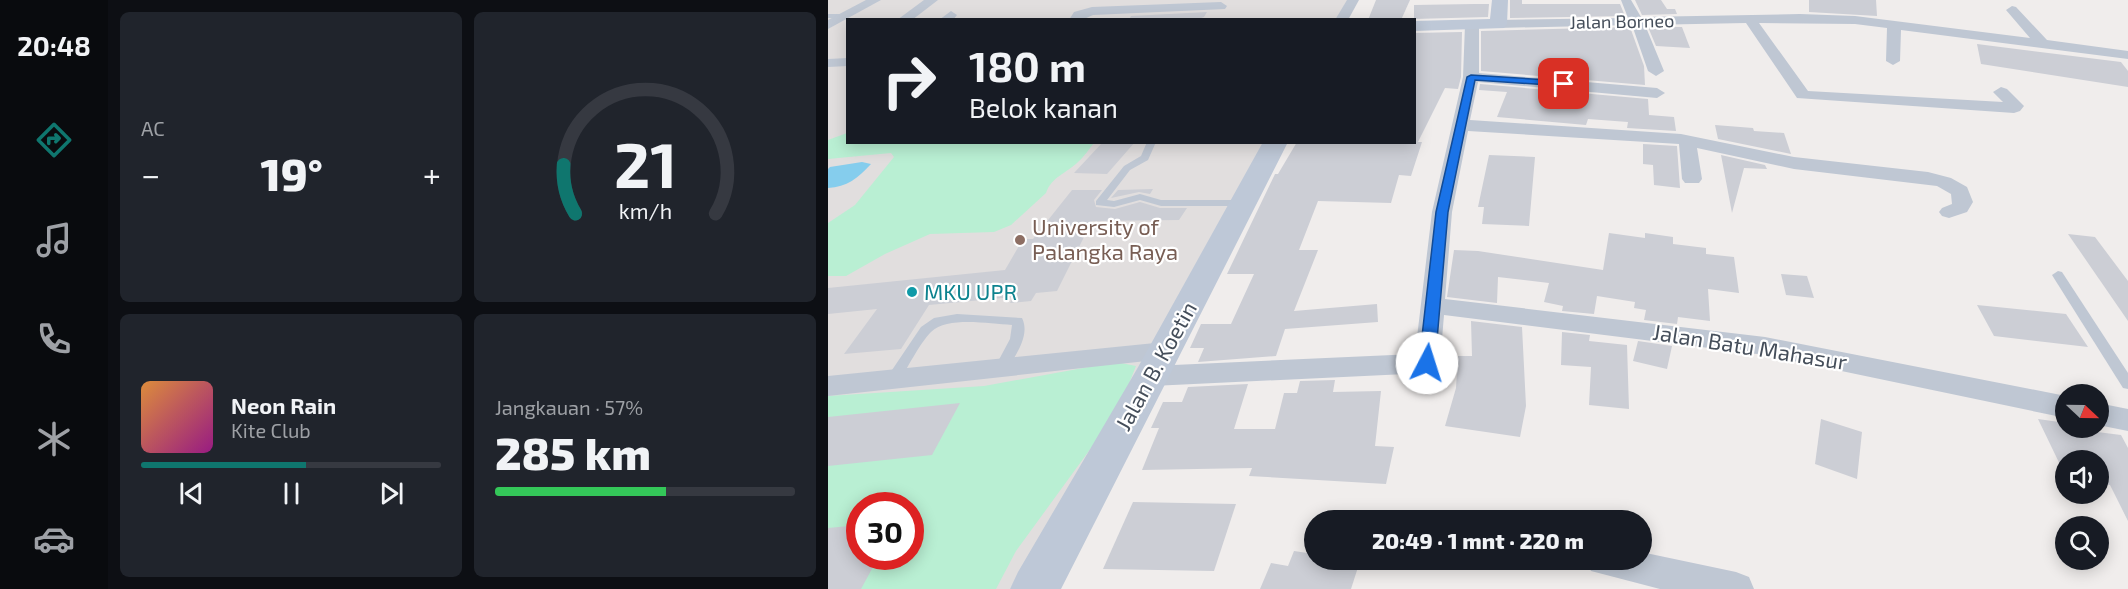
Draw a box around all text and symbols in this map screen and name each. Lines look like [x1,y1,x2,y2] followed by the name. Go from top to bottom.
[1569,9,1674,33] street label: Jalan Borneo
[17,29,91,61] text: 20:48
[969,40,1086,90] text: 180 m
[870,42,948,120] icon: right
[1538,58,1589,109] pin
[1547,67,1580,100] icon: arrive
[969,91,1118,123] text: Belok kanan
[141,116,165,140] text: AC
[33,119,75,161] icon: directions
[613,126,677,201] text: 21
[260,146,323,200] text: 19°
[141,154,160,194] text: −
[423,154,441,194] text: +
[618,198,672,223] text: km/h
[1032,213,1178,264] place label: University of Palangka Raya
[33,219,75,261] icon: music
[1013,233,1027,247] marker: University of Palangka Raya
[924,278,1017,304] place label: MKU UPR
[905,285,919,299] marker: MKU UPR
[1109,297,1201,434] street label: Jalan B. Koetin
[33,318,75,360] icon: phone
[1651,318,1849,374] street label: Jalan Batu Mahasur
[1395,331,1459,395] position arrow
[2055,384,2109,438] north arrow
[2055,384,2109,570] map controls
[231,392,336,418] text: Neon Rain
[495,395,643,419] text: Jangkauan · 57%
[33,418,75,460] icon: climate
[231,418,311,442] text: Kite Club
[495,425,651,479] text: 285 km
[2055,450,2109,504] button: sound
[175,477,208,510] icon: previous
[275,477,308,510] icon: pause
[375,477,408,510] icon: next
[846,492,924,570] speed limit sign: 30
[2055,516,2109,570] button: search
[33,518,75,560] icon: car
[1372,527,1584,553] text: 20:49 · 1 mnt · 220 m

